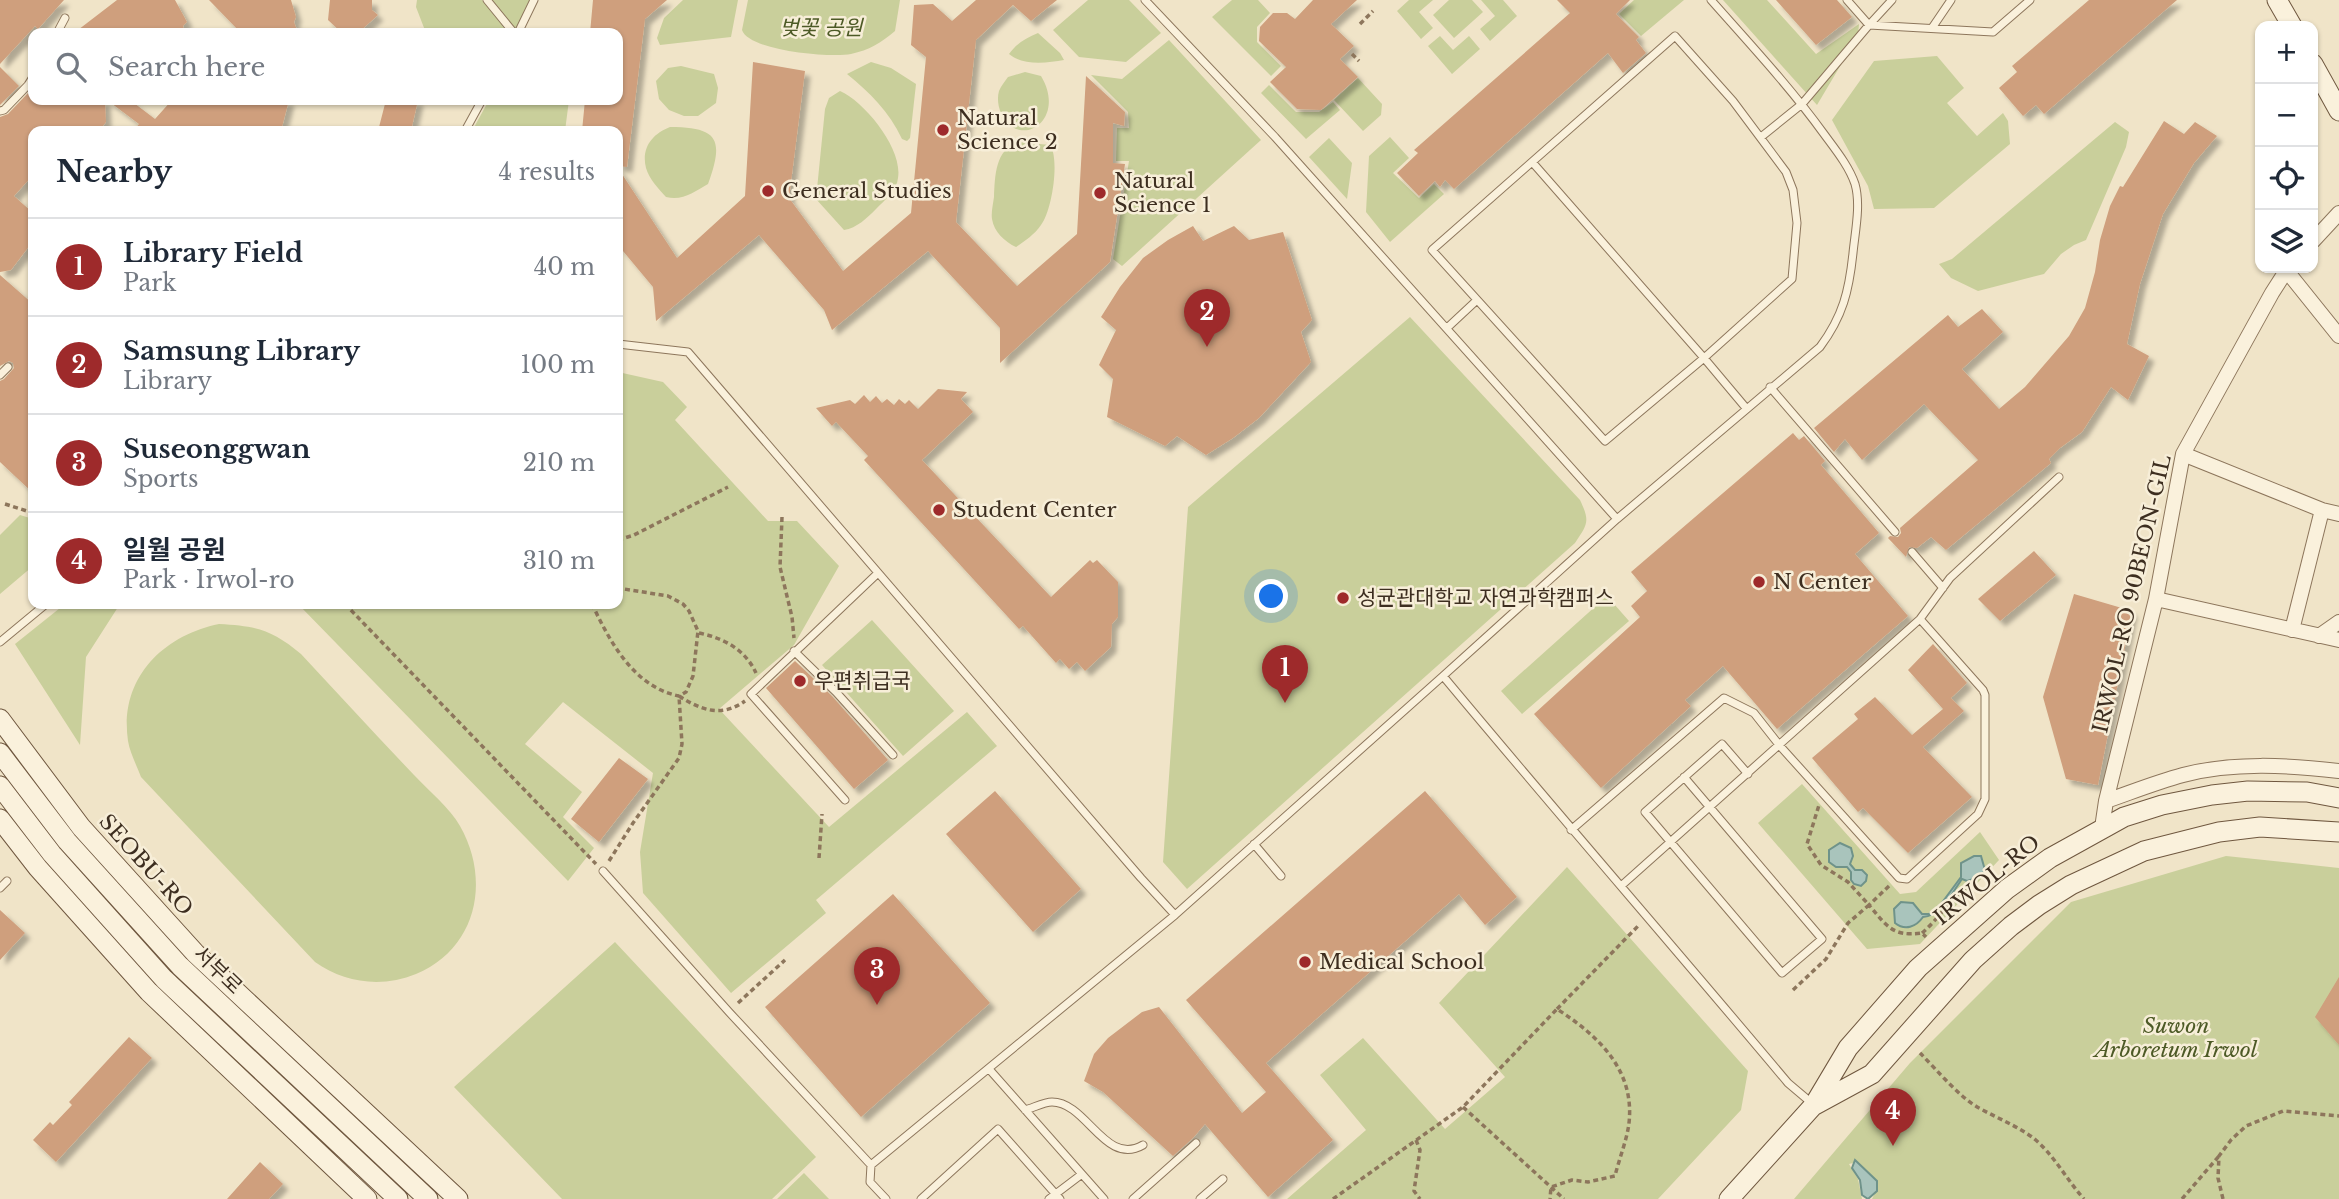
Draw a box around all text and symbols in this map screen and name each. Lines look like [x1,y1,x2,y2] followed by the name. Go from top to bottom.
[779,15,864,41] park label: 벚꽃 공원
[2255,21,2318,273] map controls
[2255,21,2318,84] button: +
[28,28,623,105] search box
[52,48,90,86] icon: search
[108,51,265,83] text: Search here
[2255,84,2318,147] button: −
[957,105,1058,155] place label: Natural Science 2
[935,122,951,138] marker: Natural Science 2
[2255,147,2318,210] button: locate
[56,153,172,190] text: Nearby
[499,158,595,186] text: 4 results
[1114,168,1211,218] place label: Natural Science 1
[782,178,952,204] place label: General Studies
[760,183,776,199] marker: General Studies
[1092,185,1108,201] marker: Natural Science 1
[2255,210,2318,273] button: layers
[123,237,303,269] text: Library Field
[74,253,84,281] text: 1
[534,253,595,281] text: 40 m
[123,269,176,297] text: Park
[1184,289,1230,347] pin: 2
[123,335,360,367] text: Samsung Library
[72,351,86,379] text: 2
[521,351,595,379] text: 100 m
[123,367,212,395] text: Library
[123,433,310,465] text: Suseonggwan
[72,449,86,477] text: 3
[523,449,595,477] text: 210 m
[2087,452,2177,736] street label: IRWOL-RO 90BEON-GIL
[123,465,199,493] text: Sports
[953,497,1116,523] place label: Student Center
[931,502,947,518] marker: Student Center
[123,534,226,566] text: 일월 공원
[71,547,87,575] text: 4
[523,547,595,575] text: 310 m
[123,566,295,594] text: Park · Irwol-ro
[1773,569,1871,595] place label: N Center
[1751,574,1767,590] marker: N Center
[1254,579,1288,613] your location
[1357,585,1614,611] place label: 성균관대학교 자연과학캠퍼스
[1335,590,1351,606] marker: 성균관대학교 자연과학캠퍼스
[1262,645,1308,703] pin: 1
[814,668,911,694] place label: 우편취급국
[792,673,808,689] marker: 우편취급국
[94,809,198,921] street label: SEOBU-RO
[1929,829,2045,931] street label: IRWOL-RO
[188,941,248,999] street label: 서부로
[854,947,900,1005] pin: 3
[1319,949,1484,975] place label: Medical School
[1297,954,1313,970] marker: Medical School
[2092,1013,2258,1063] park label: Suwon Arboretum Irwol
[1870,1088,1916,1146] pin: 4

